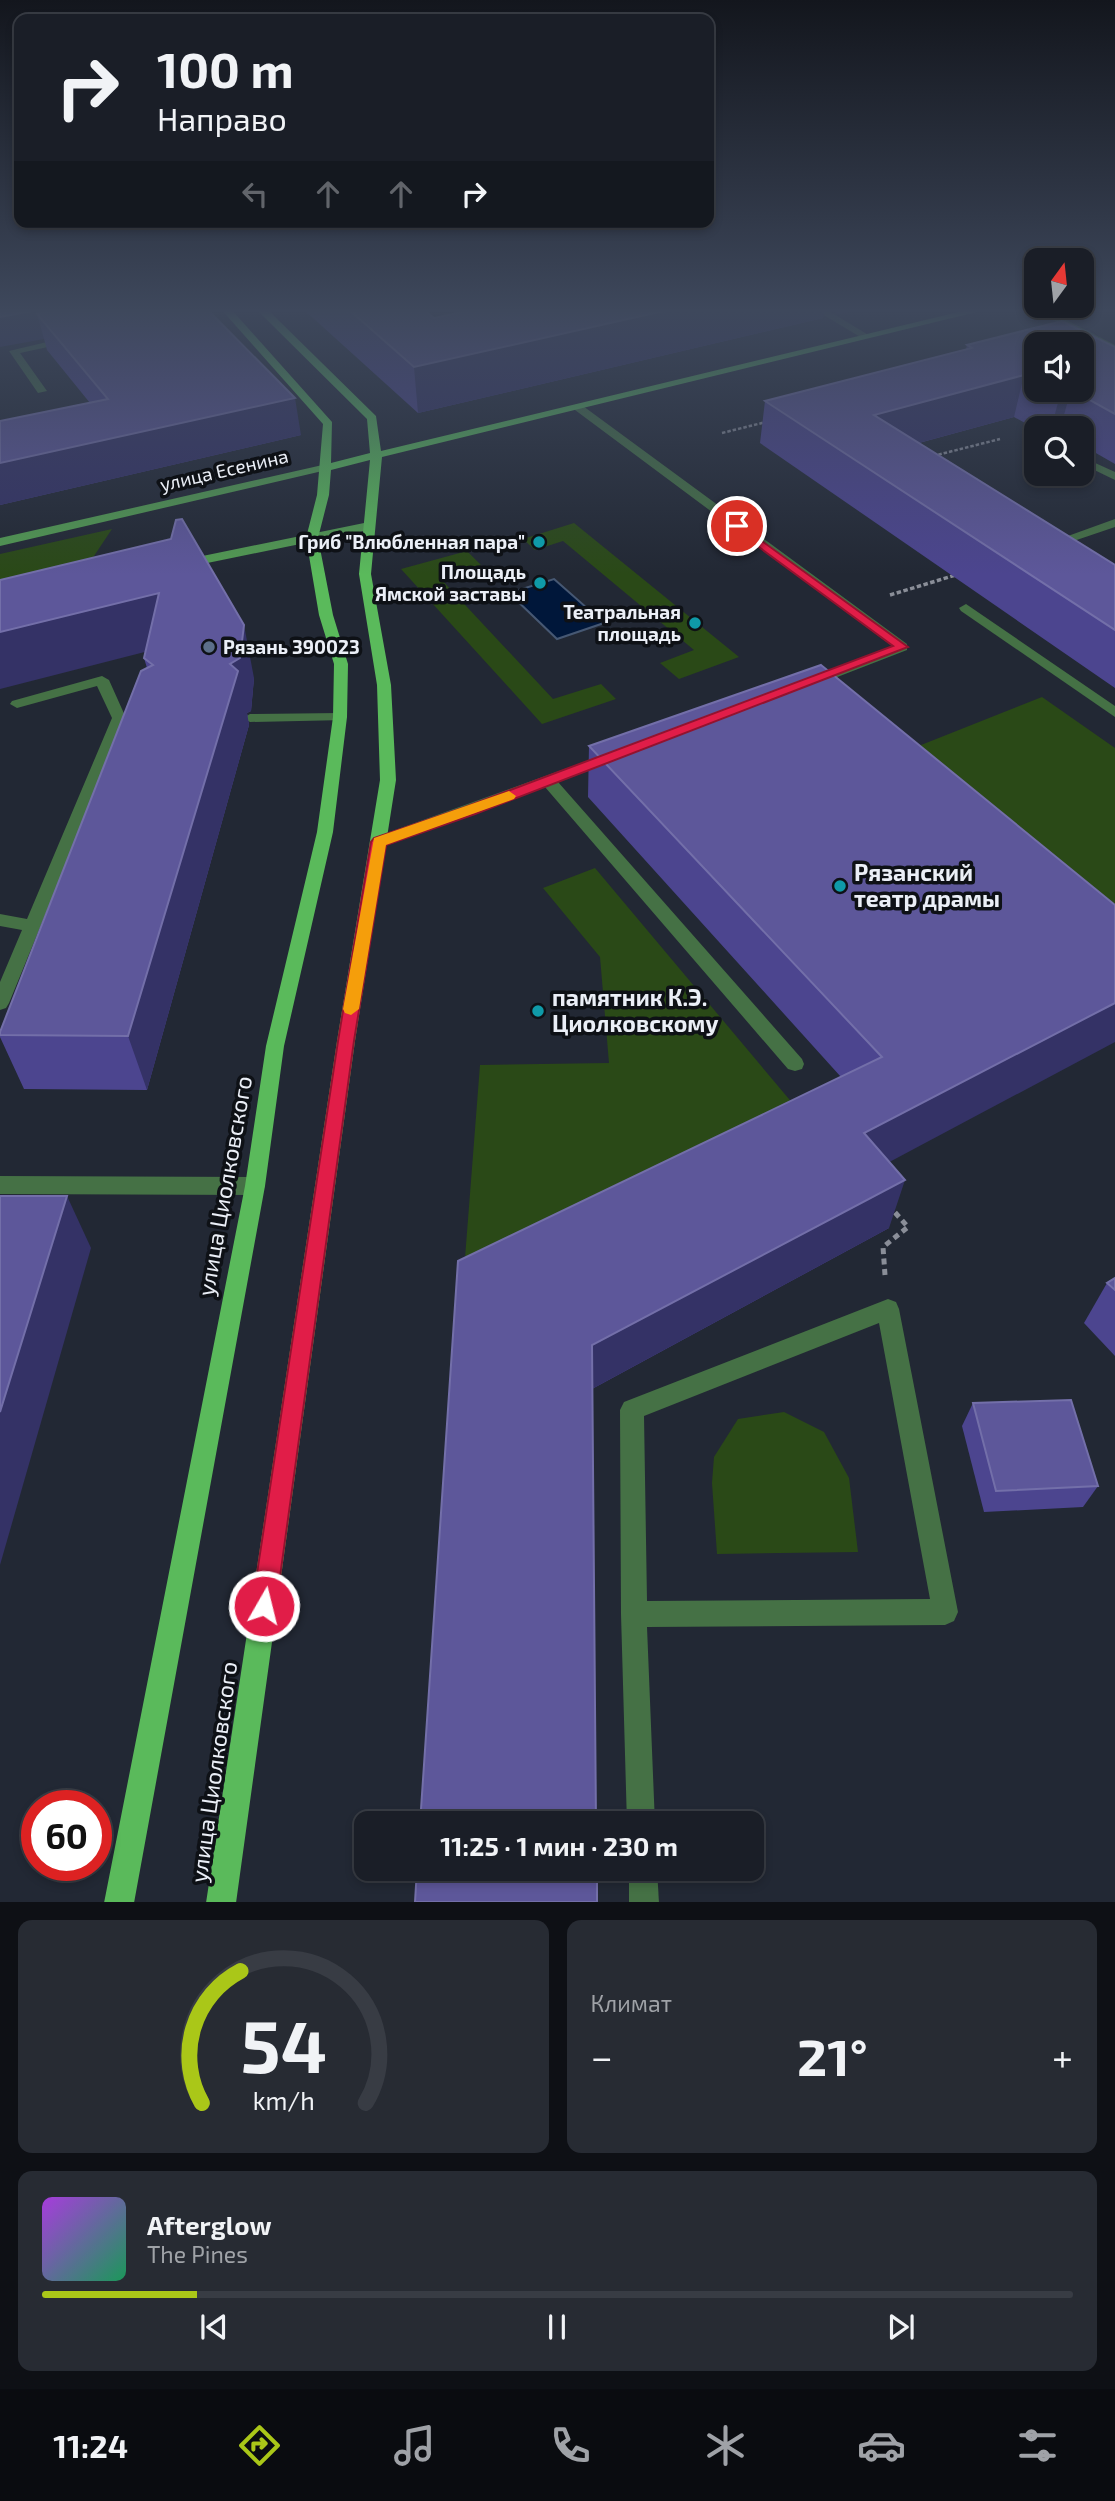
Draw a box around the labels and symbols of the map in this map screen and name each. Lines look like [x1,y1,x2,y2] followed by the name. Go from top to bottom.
[1024,248,1094,318] north arrow
[157,444,291,496] street label: улица Есенина
[707,496,767,556] pin
[298,530,525,553] place label: Гриб "Влюбленная пара"
[531,534,547,550] marker: Гриб "Влюбленная пара"
[375,560,526,605] place label: Площадь Ямской заставы
[532,575,548,591] marker: Площадь Ямской заставы
[563,600,681,645] place label: Театральная площадь
[687,615,703,631] marker: Театральная площадь
[223,635,360,658] place label: Рязань 390023
[201,639,217,655] marker: Рязань 390023
[854,858,1000,912] place label: Рязанский театр драмы
[832,878,848,894] marker: Рязанский театр драмы
[552,983,718,1037] place label: памятник К.Э. Циолковскому
[530,1003,546,1019] marker: памятник К.Э. Циолковскому
[191,1074,258,1298] street label: улица Циолковского
[227,1569,301,1643] position arrow
[184,1660,243,1884] street label: улица Циолковского
[21,1790,112,1881] speed limit sign: 60

